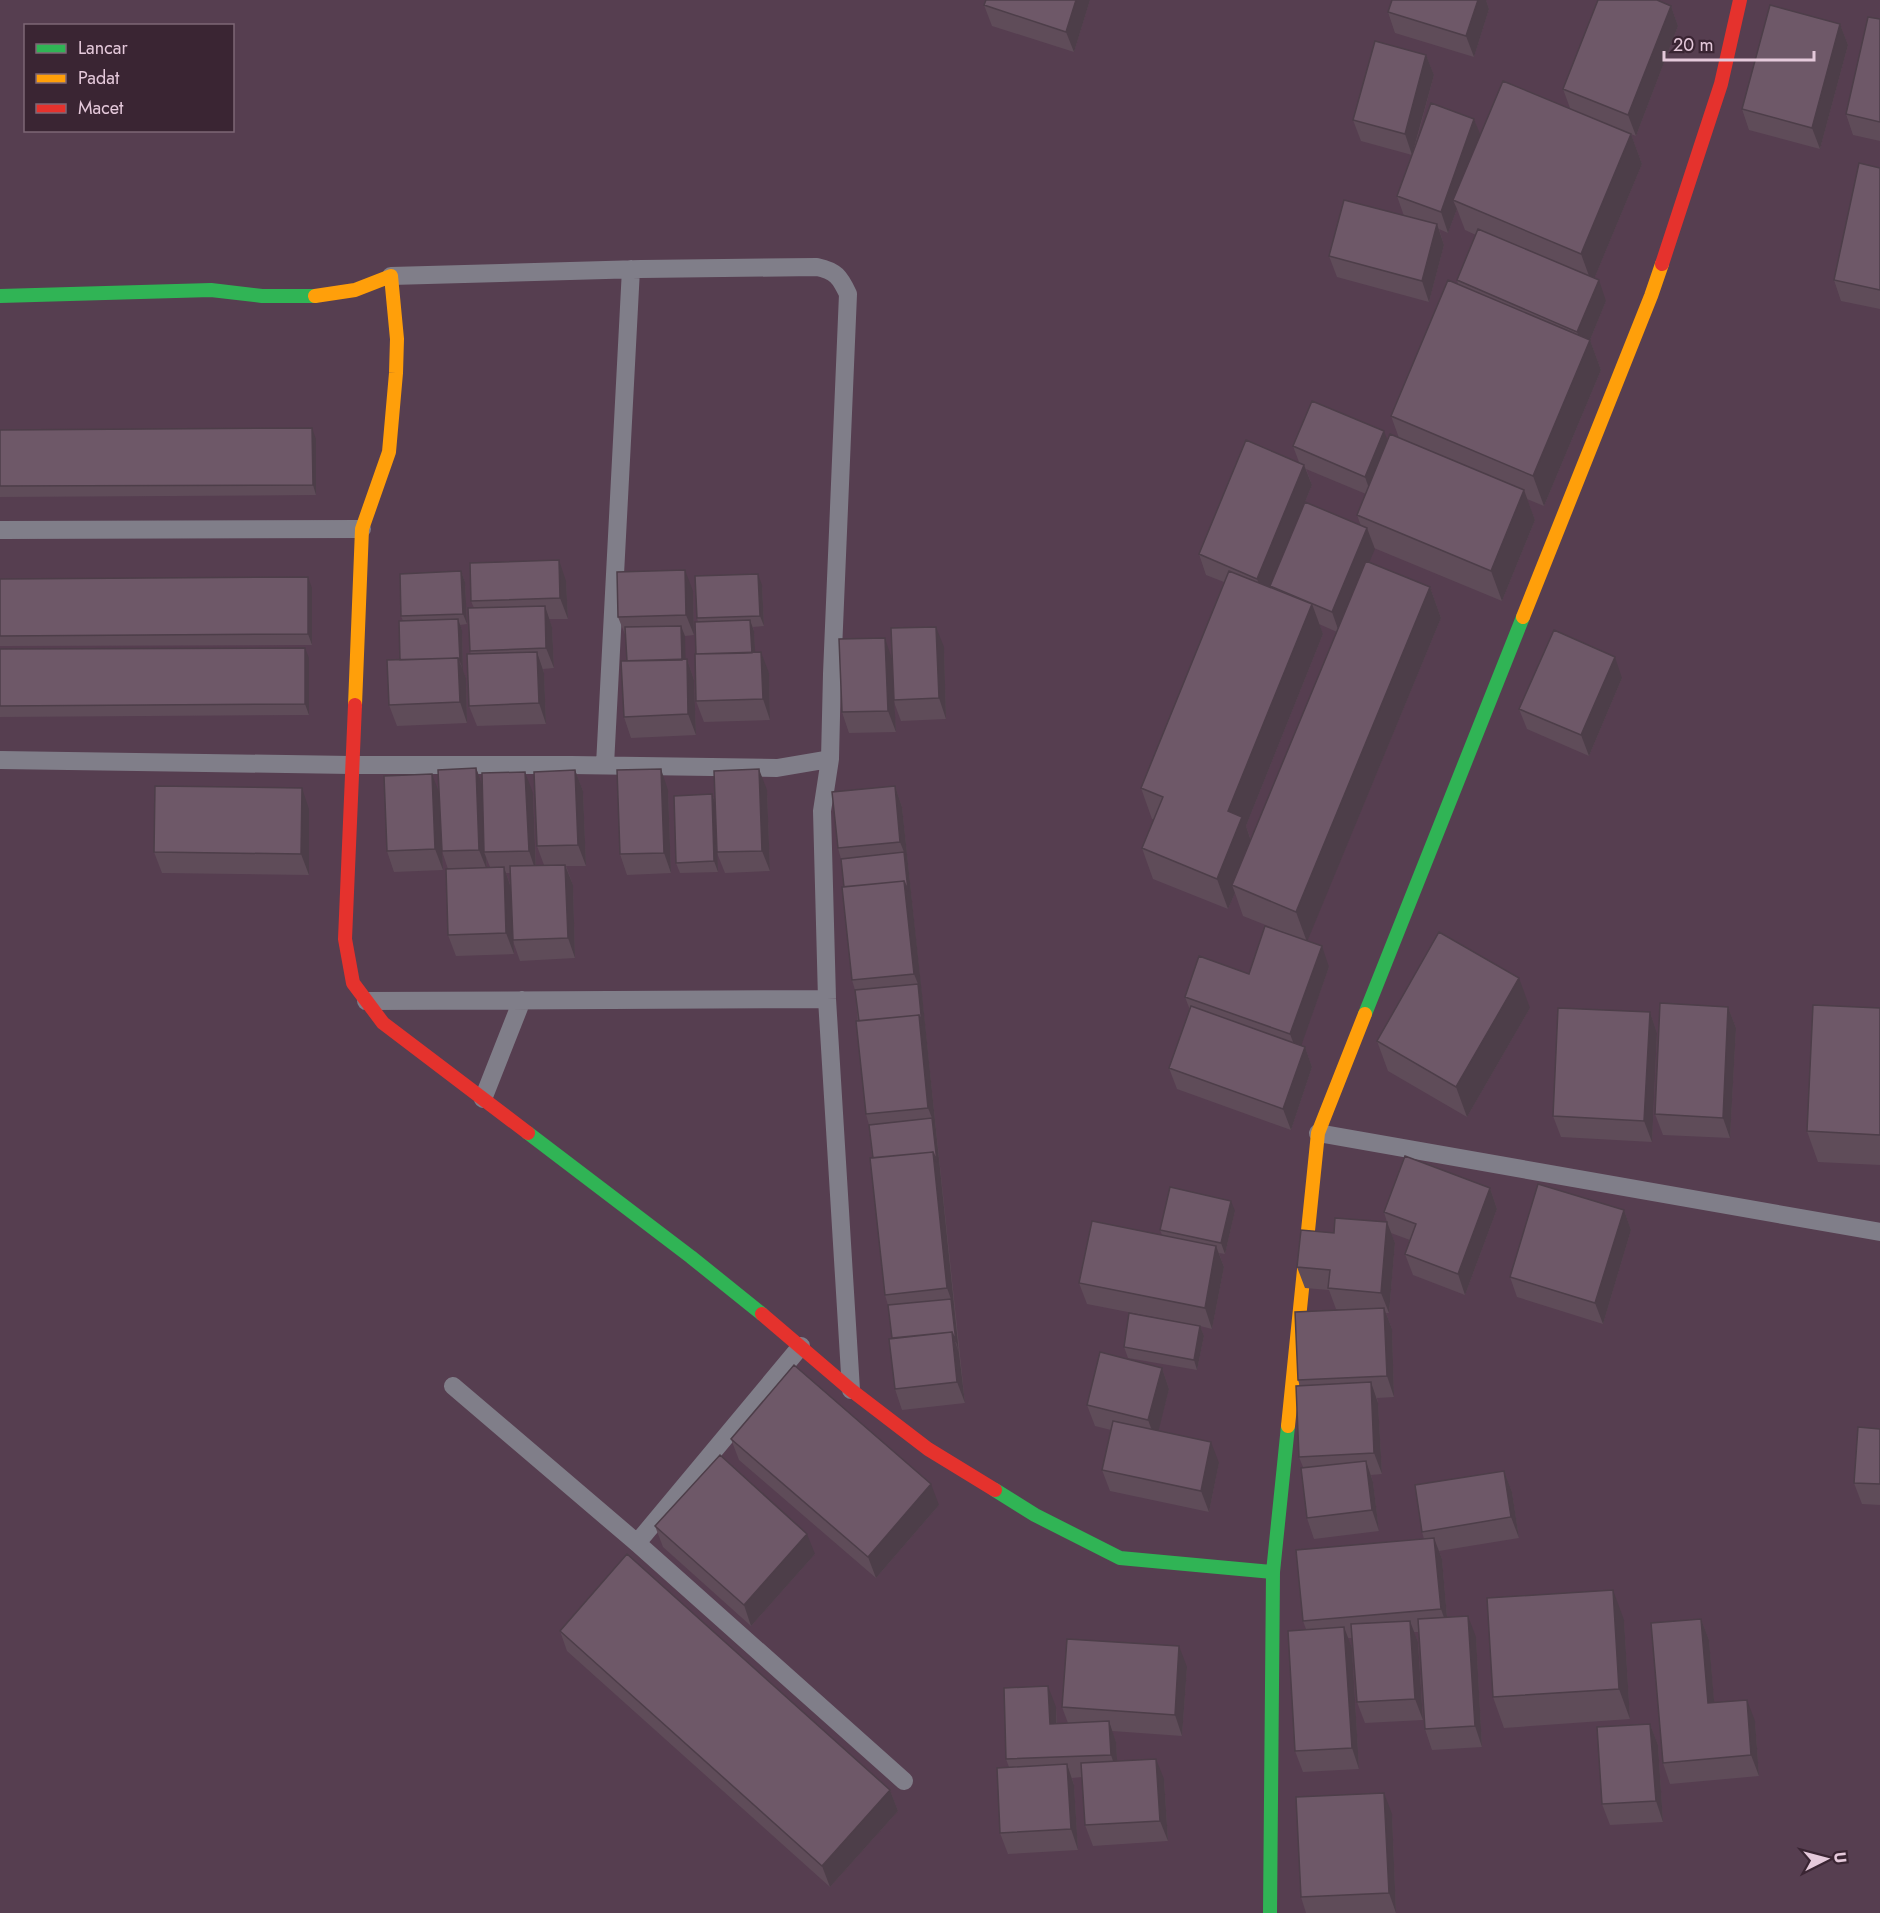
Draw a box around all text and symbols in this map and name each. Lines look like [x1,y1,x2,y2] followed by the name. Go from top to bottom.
[24,24,234,132] legend
[1664,24,1814,62] scale bar
[1673,32,1713,58] text: 20 m
[78,35,128,61] text: Lancar
[78,65,120,91] text: Padat
[78,95,124,121] text: Macet
[1796,1829,1856,1889] north arrow
[1828,1851,1852,1864] text: U

